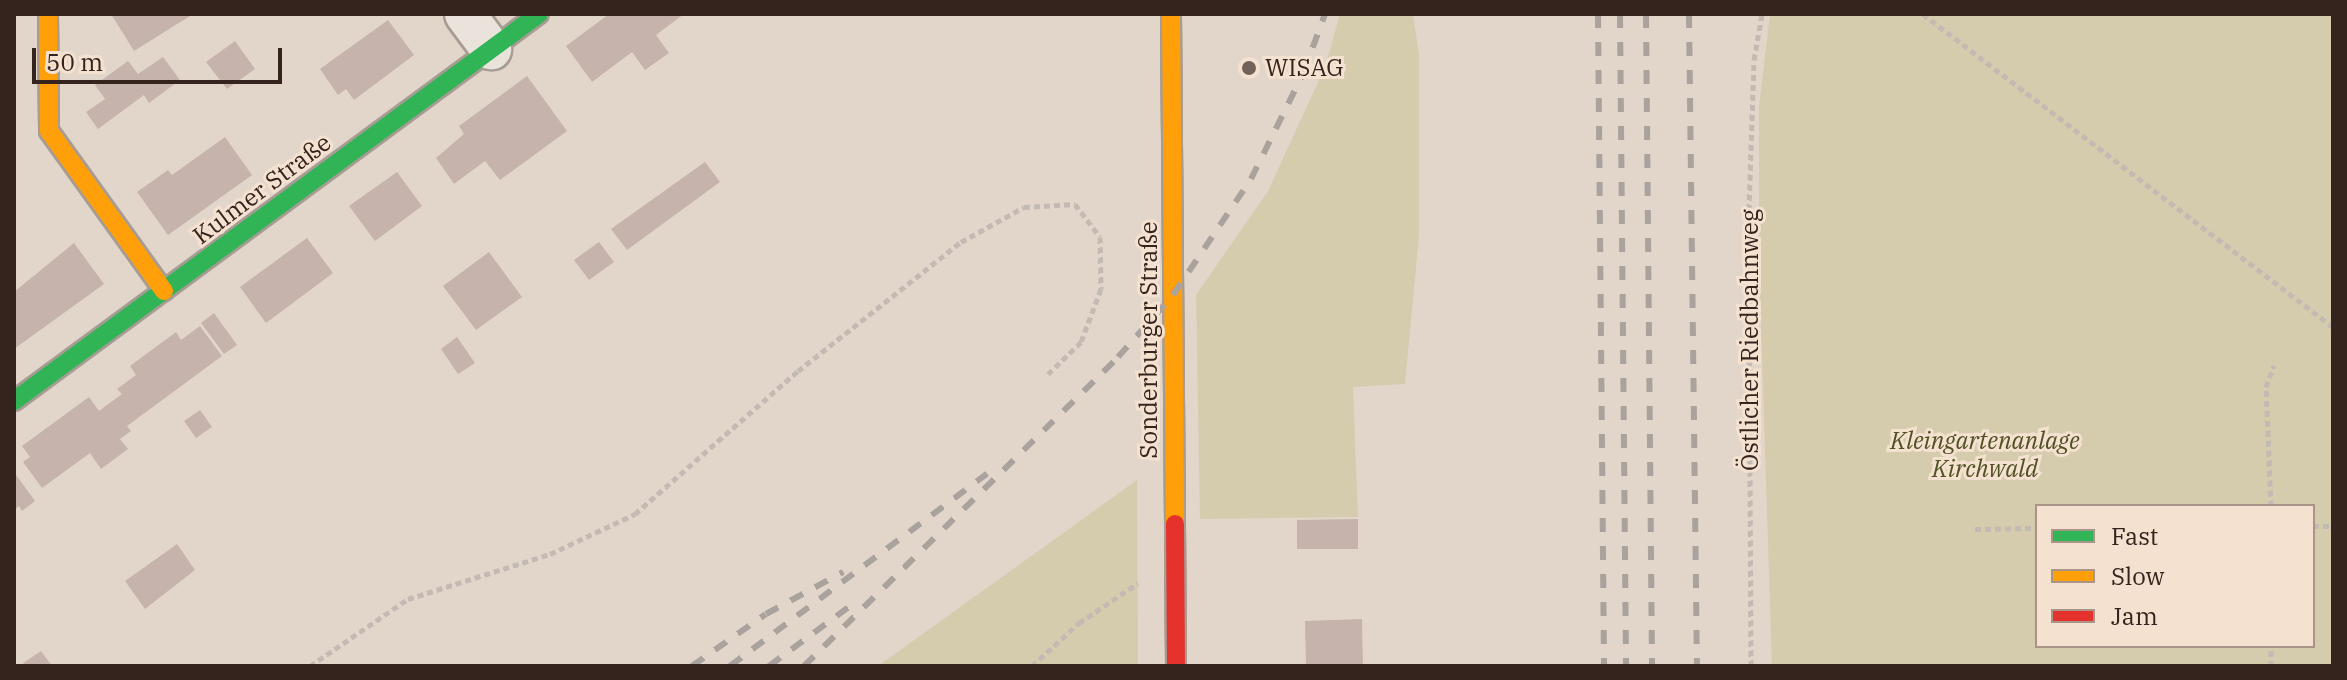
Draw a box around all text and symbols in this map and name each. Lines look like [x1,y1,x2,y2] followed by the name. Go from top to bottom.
[36,32,286,82] scale bar
[46,46,103,78] text: 50 m
[1265,54,1344,82] place label: WISAG
[1240,59,1258,77] marker: WISAG
[187,128,337,250] street label: Kulmer Straße
[1736,209,1764,471] street label: Östlicher Riedbahnweg
[1135,221,1163,459] street label: Sonderburger Straße
[1890,427,2080,483] park label: Kleingartenanlage Kirchwald
[2035,504,2315,648] legend
[2111,520,2158,552] text: Fast
[2111,560,2164,592] text: Slow
[2111,600,2158,632] text: Jam

